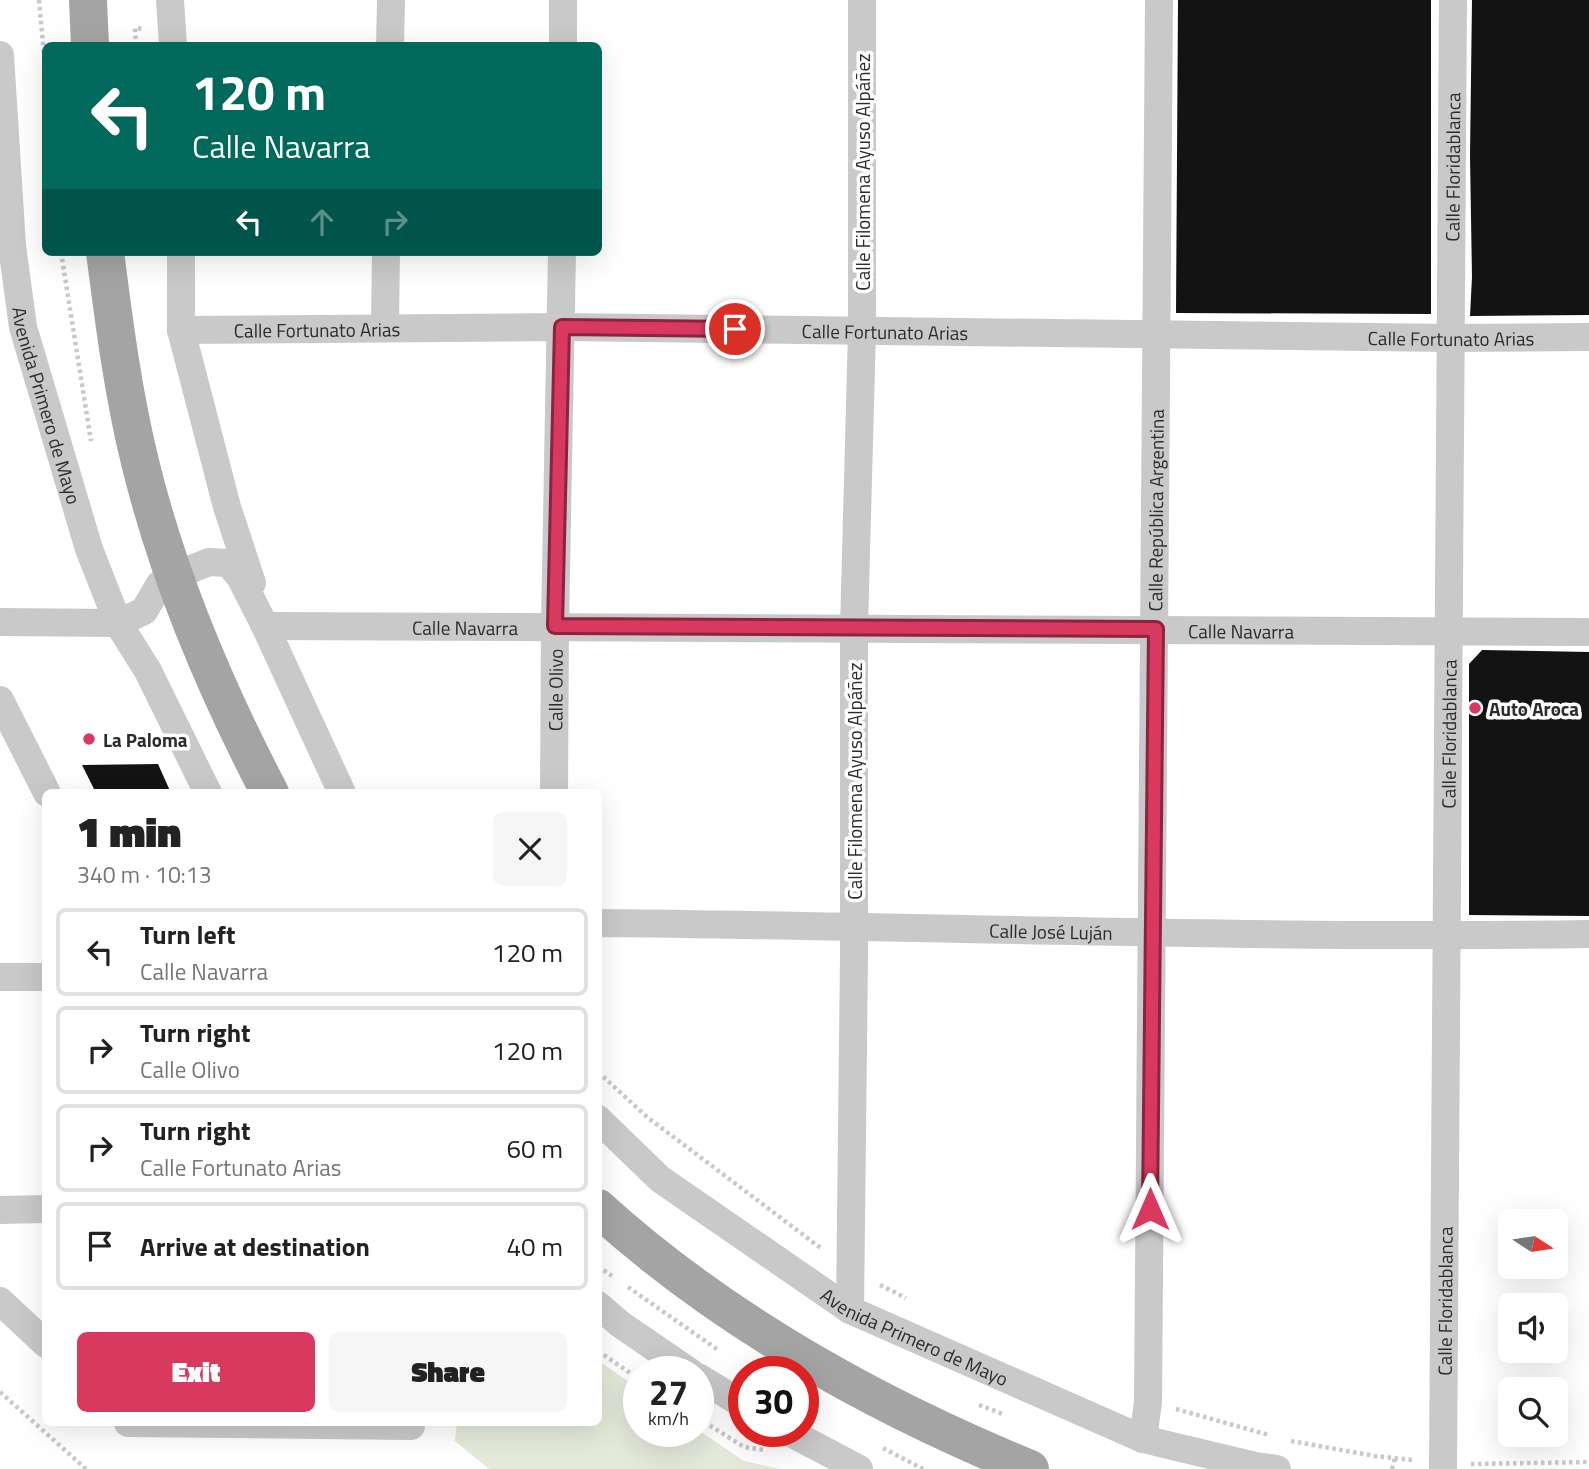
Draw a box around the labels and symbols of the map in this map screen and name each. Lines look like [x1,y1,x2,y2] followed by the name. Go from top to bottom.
[848,53,877,291] street label: Calle Filomena Ayuso Alpáñez
[1437,92,1467,242] street label: Calle Floridablanca
[705,299,765,359] pin
[6,305,89,507] street label: Avenida Primero de Mayo
[234,314,401,344] street label: Calle Fortunato Arias
[801,315,969,347] street label: Calle Fortunato Arias
[1367,322,1534,353] street label: Calle Fortunato Arias
[1140,409,1170,612] street label: Calle República Argentina
[412,612,519,642] street label: Calle Navarra
[1188,616,1295,645] street label: Calle Navarra
[540,649,569,731] street label: Calle Olivo
[1433,659,1463,809] street label: Calle Floridablanca
[840,662,869,900] street label: Calle Filomena Ayuso Alpáñez
[1489,694,1579,723] place label: Auto Aroca
[1467,700,1483,716] marker: Auto Aroca
[103,725,188,754] place label: La Paloma
[81,731,97,747] marker: La Paloma
[989,915,1113,946] street label: Calle José Luján
[1113,1172,1187,1246] position arrow
[1498,1209,1568,1279] north arrow
[1429,1226,1459,1376] street label: Calle Floridablanca
[815,1280,1013,1393] street label: Avenida Primero de Mayo
[728,1356,819,1447] speed limit sign: 30

